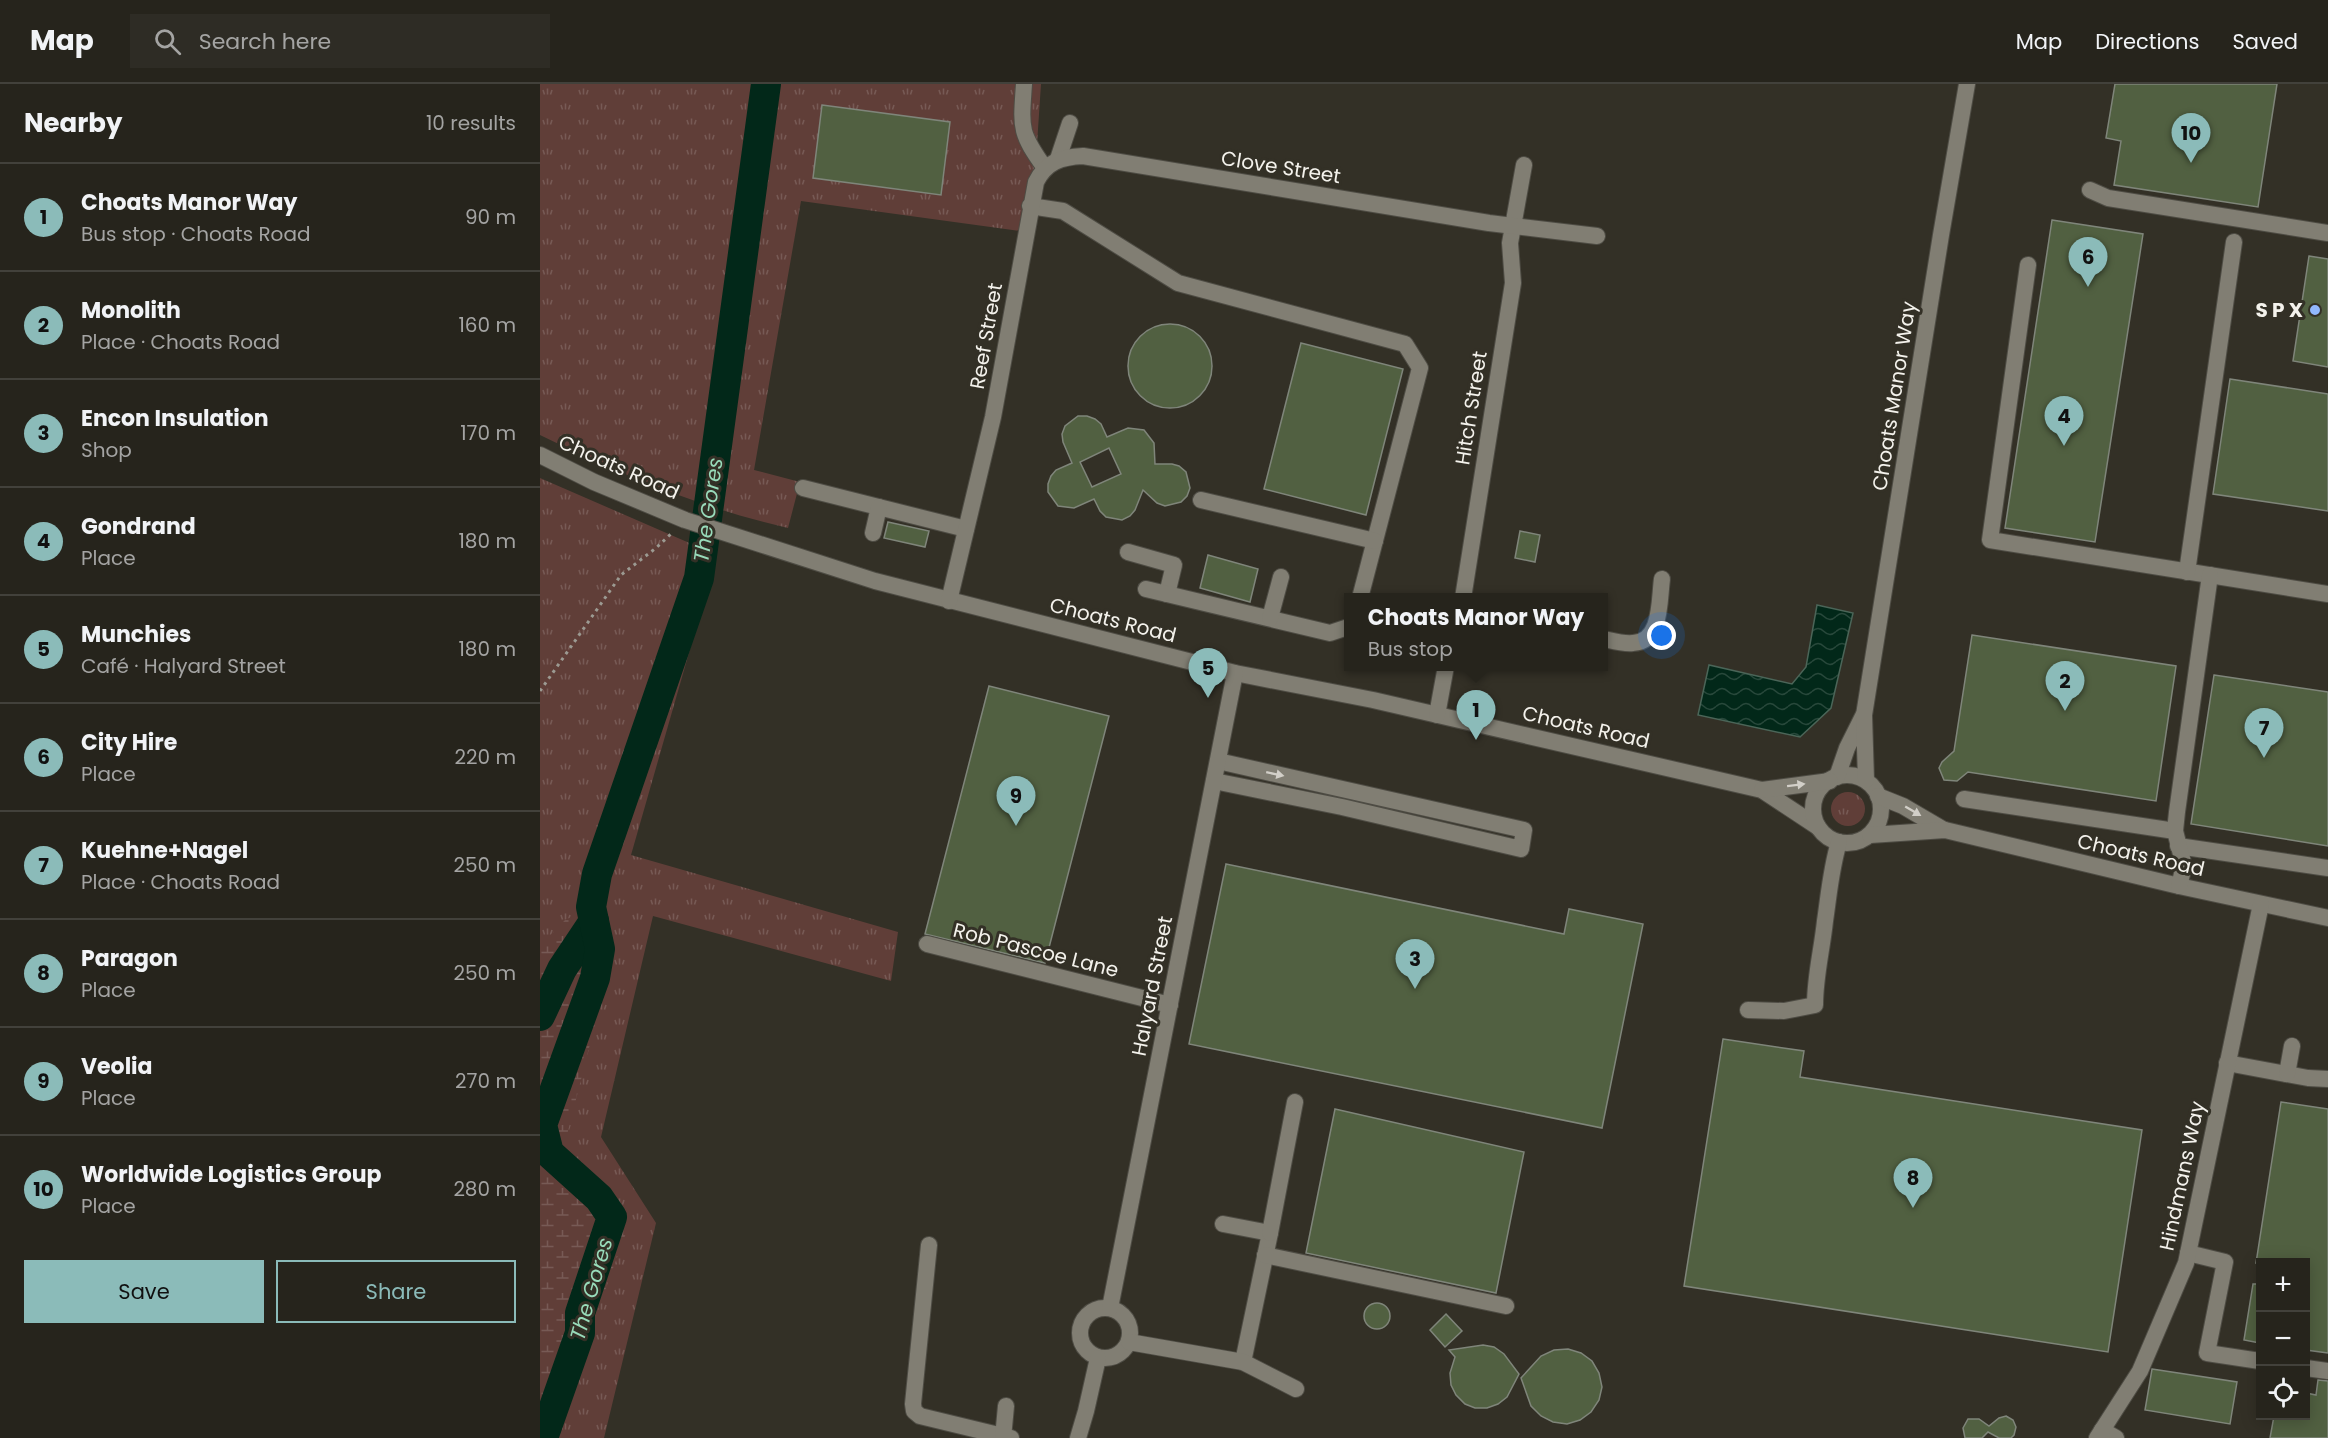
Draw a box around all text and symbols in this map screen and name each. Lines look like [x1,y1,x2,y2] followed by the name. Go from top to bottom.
[130,14,550,68] search box
[30,21,94,60] text: Map
[151,25,184,58] icon: search
[199,26,331,57] text: Search here
[2016,27,2062,56] text: Map
[2095,27,2199,56] text: Directions
[2232,27,2298,56] text: Saved
[24,105,122,141] text: Nearby
[426,109,516,137] text: 10 results
[2172,113,2210,163] pin: 10
[1219,144,1343,190] street label: Clove Street
[81,187,297,218] text: Choats Manor Way
[40,203,47,231] text: 1
[465,203,516,231] text: 90 m
[81,220,310,248] text: Bus stop · Choats Road
[2068,238,2108,287] pin: 6
[963,281,1009,391] street label: Reef Street
[81,295,181,326] text: Monolith
[2255,296,2303,324] place label: S P X
[1865,299,1923,493] street label: Choats Manor Way
[2308,303,2322,317] marker: S P X
[38,311,49,339] text: 2
[458,311,516,339] text: 160 m
[81,328,280,356] text: Place · Choats Road
[1448,349,1494,467] street label: Hitch Street
[2044,396,2084,446] pin: 4
[81,403,269,434] text: Encon Insulation
[37,419,50,447] text: 3
[460,419,516,447] text: 170 m
[554,428,684,506] street label: Choats Road
[81,436,132,464] text: Shop
[686,456,730,564] water label: The Gores
[81,511,196,542] text: Gondrand
[37,527,50,555] text: 4
[458,527,516,555] text: 180 m
[81,544,136,572] text: Place
[1047,591,1179,649] street label: Choats Road
[1344,593,1608,671] popup
[1368,602,1584,633] text: Choats Manor Way
[81,619,191,650] text: Munchies
[1647,621,1676,650] your location
[37,635,50,663] text: 5
[458,635,516,663] text: 180 m
[1368,635,1453,663] text: Bus stop
[1188,648,1228,698] pin: 5
[81,652,286,680] text: Café · Halyard Street
[2046,662,2084,711] pin: 2
[1456,690,1496,740] pin: 1
[1520,699,1652,755] street label: Choats Road
[2244,708,2284,758] pin: 7
[81,727,177,758] text: City Hire
[37,743,50,771] text: 6
[455,743,516,771] text: 220 m
[81,760,136,788] text: Place
[1265,770,1284,779] one-way arrow
[996,776,1036,826] pin: 9
[1786,780,1805,790] one-way arrow
[1905,806,1921,817] one-way arrow
[2075,827,2207,883] street label: Choats Road
[81,835,248,866] text: Kuehne+Nagel
[38,851,49,879] text: 7
[453,851,516,879] text: 250 m
[81,868,280,896] text: Place · Choats Road
[1125,914,1179,1058] street label: Halyard Street
[950,916,1122,984] street label: Rob Pascoe Lane
[1396,940,1434,989] pin: 3
[81,943,178,974] text: Paragon
[37,959,50,987] text: 8
[453,959,516,987] text: 250 m
[81,976,136,1004] text: Place
[81,1051,153,1082] text: Veolia
[37,1067,50,1095] text: 9
[455,1067,516,1095] text: 270 m
[81,1084,136,1112] text: Place
[2152,1099,2212,1253] street label: Hindmans Way
[1894,1158,1932,1208] pin: 8
[81,1159,382,1190] text: Worldwide Logistics Group
[33,1175,54,1203] text: 10
[453,1175,516,1203] text: 280 m
[81,1192,136,1220] text: Place
[562,1234,620,1344] water label: The Gores
[2256,1258,2310,1420] map controls
[2256,1258,2310,1312] button: +
[24,1260,264,1323] button: Save
[276,1260,516,1323] button: Share
[2256,1312,2310,1366] button: −
[2256,1366,2310,1420] button: locate

